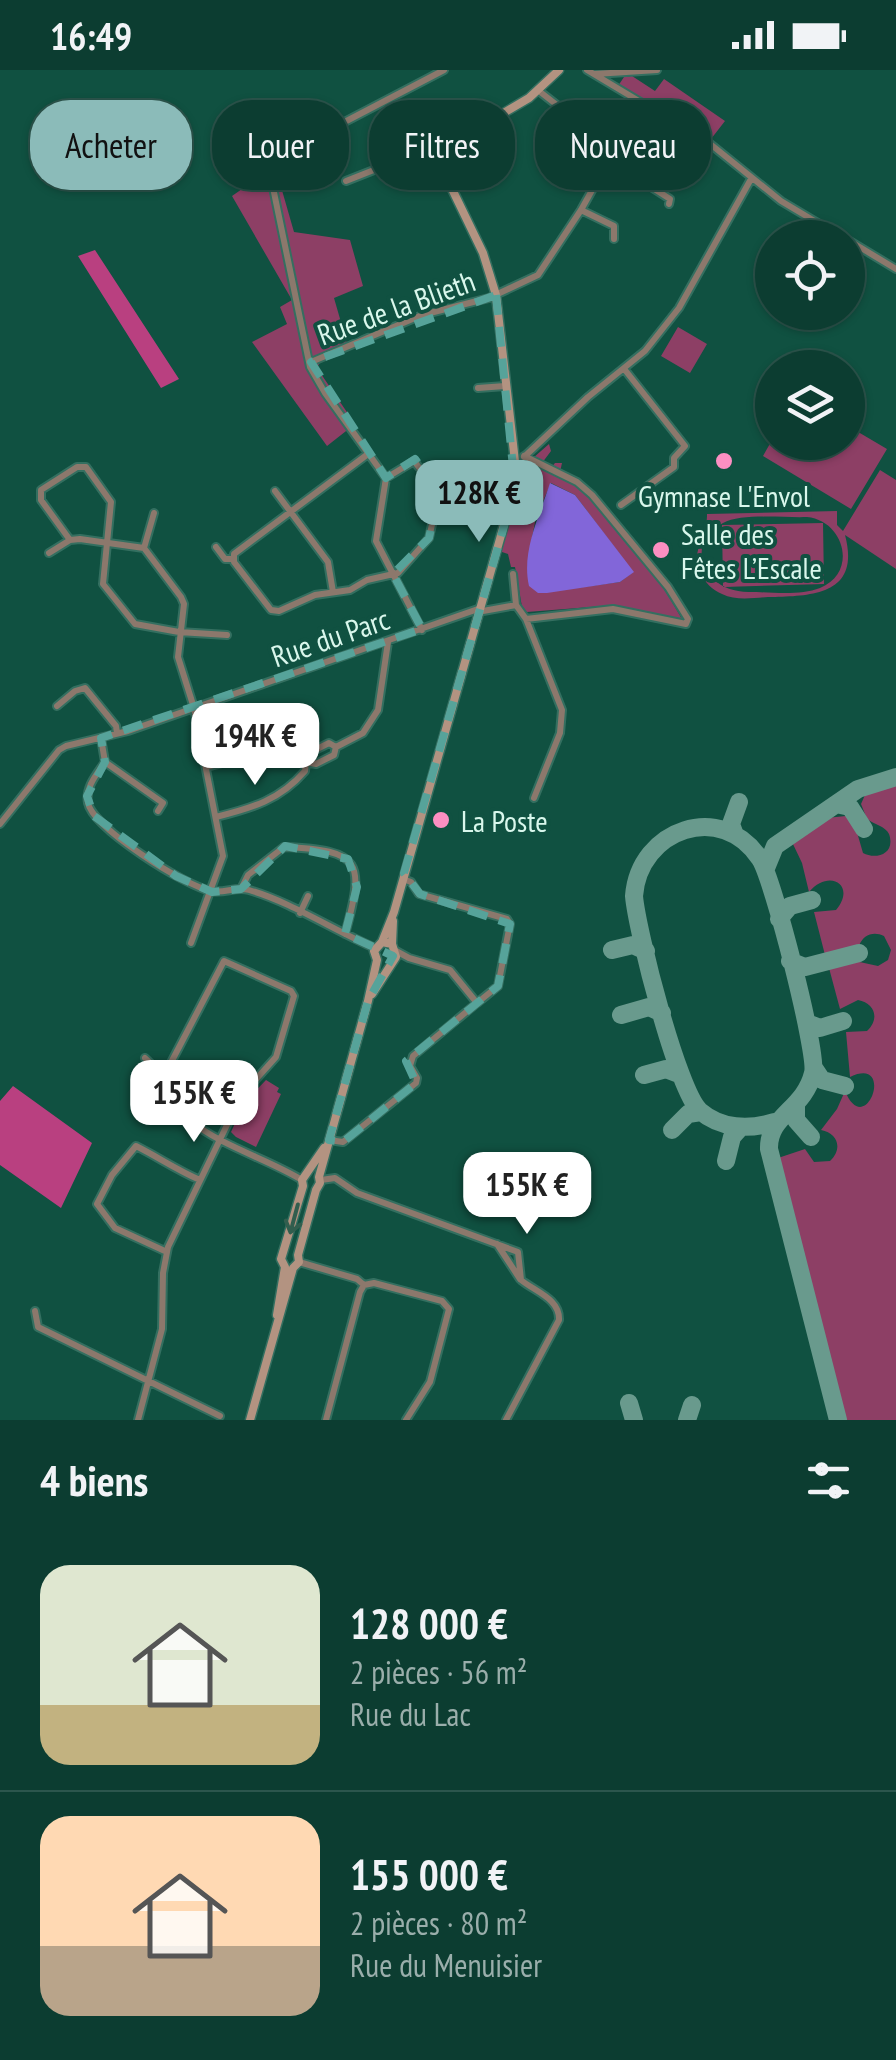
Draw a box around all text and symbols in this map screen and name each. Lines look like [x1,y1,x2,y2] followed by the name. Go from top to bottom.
[50,11,132,60] text: 16:49
[30,100,192,190] chip: Acheter
[212,100,349,190] chip: Louer
[369,100,515,190] chip: Filtres
[535,100,711,190] chip: Nouveau
[755,220,865,460] map controls
[755,220,865,330] button: locate
[312,261,480,353] street label: Rue de la Blieth
[755,350,865,460] button: layers
[713,450,735,472] marker: Gymnase L'Envol
[398,460,560,545] pin: 128K €
[437,471,521,513] text: 128K €
[638,476,810,515] place label: Gymnase L'Envol
[681,514,822,587] place label: Salle des Fêtes L’Escale
[650,539,672,561] marker: Salle des Fêtes L’Escale
[266,599,394,675] street label: Rue du Parc
[174,703,336,788] pin: 194K €
[213,714,297,756] text: 194K €
[461,801,548,840] place label: La Poste
[430,809,452,831] marker: La Poste
[113,1060,275,1145] pin: 155K €
[152,1071,236,1113] text: 155K €
[446,1152,608,1237] pin: 155K €
[485,1163,569,1205] text: 155K €
[284,1202,302,1234] one-way arrow
[40,1453,148,1508] text: 4 biens
[801,1453,856,1508] icon: filters
[350,1596,508,1651] text: 128 000 €
[120,1605,240,1725] icon: home
[350,1651,527,1693] text: 2 pièces · 56 m²
[350,1693,471,1735] text: Rue du Lac
[350,1847,508,1902] text: 155 000 €
[120,1856,240,1976] icon: home
[350,1902,527,1944] text: 2 pièces · 80 m²
[350,1944,542,1986] text: Rue du Menuisier

